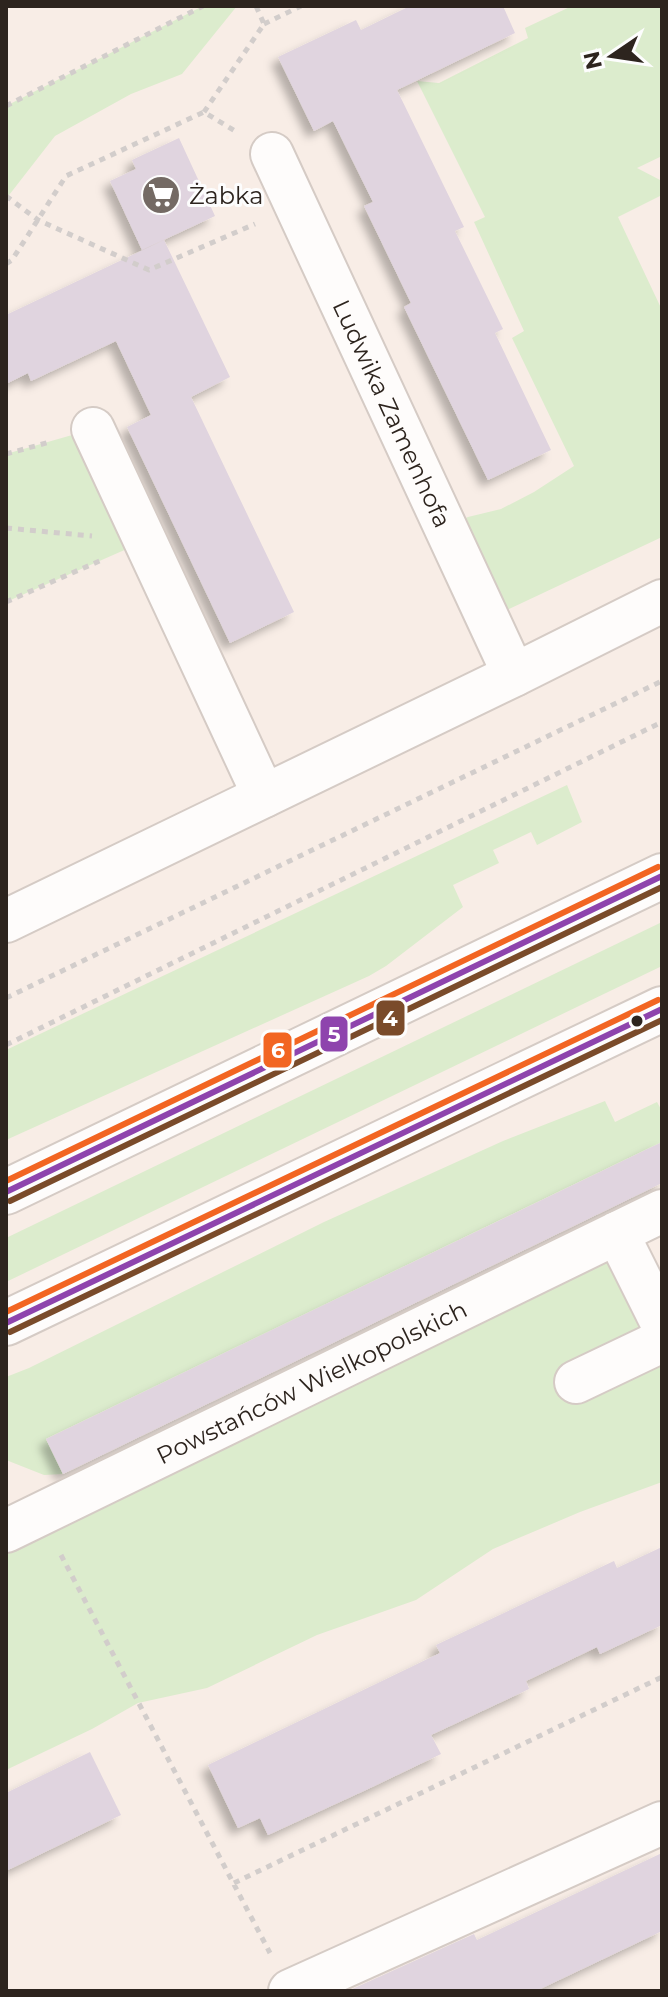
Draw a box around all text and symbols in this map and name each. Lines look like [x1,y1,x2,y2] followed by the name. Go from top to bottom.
[572,16,652,96] north arrow
[578,49,608,72] text: N
[140,174,182,216] supermarket icon: Żabka
[189,181,263,210] place label: Żabka
[327,295,458,532] street label: Ludwika Zamenhofa
[375,999,406,1037] line badge: 4
[382,1005,398,1032] text: 4
[629,1013,645,1029] unlabelled marker
[319,1015,349,1053] line badge: 5
[327,1021,341,1048] text: 5
[262,1031,293,1069] line badge: 6
[271,1037,285,1064] text: 6
[152,1294,472,1470] street label: Powstańców Wielkopolskich

